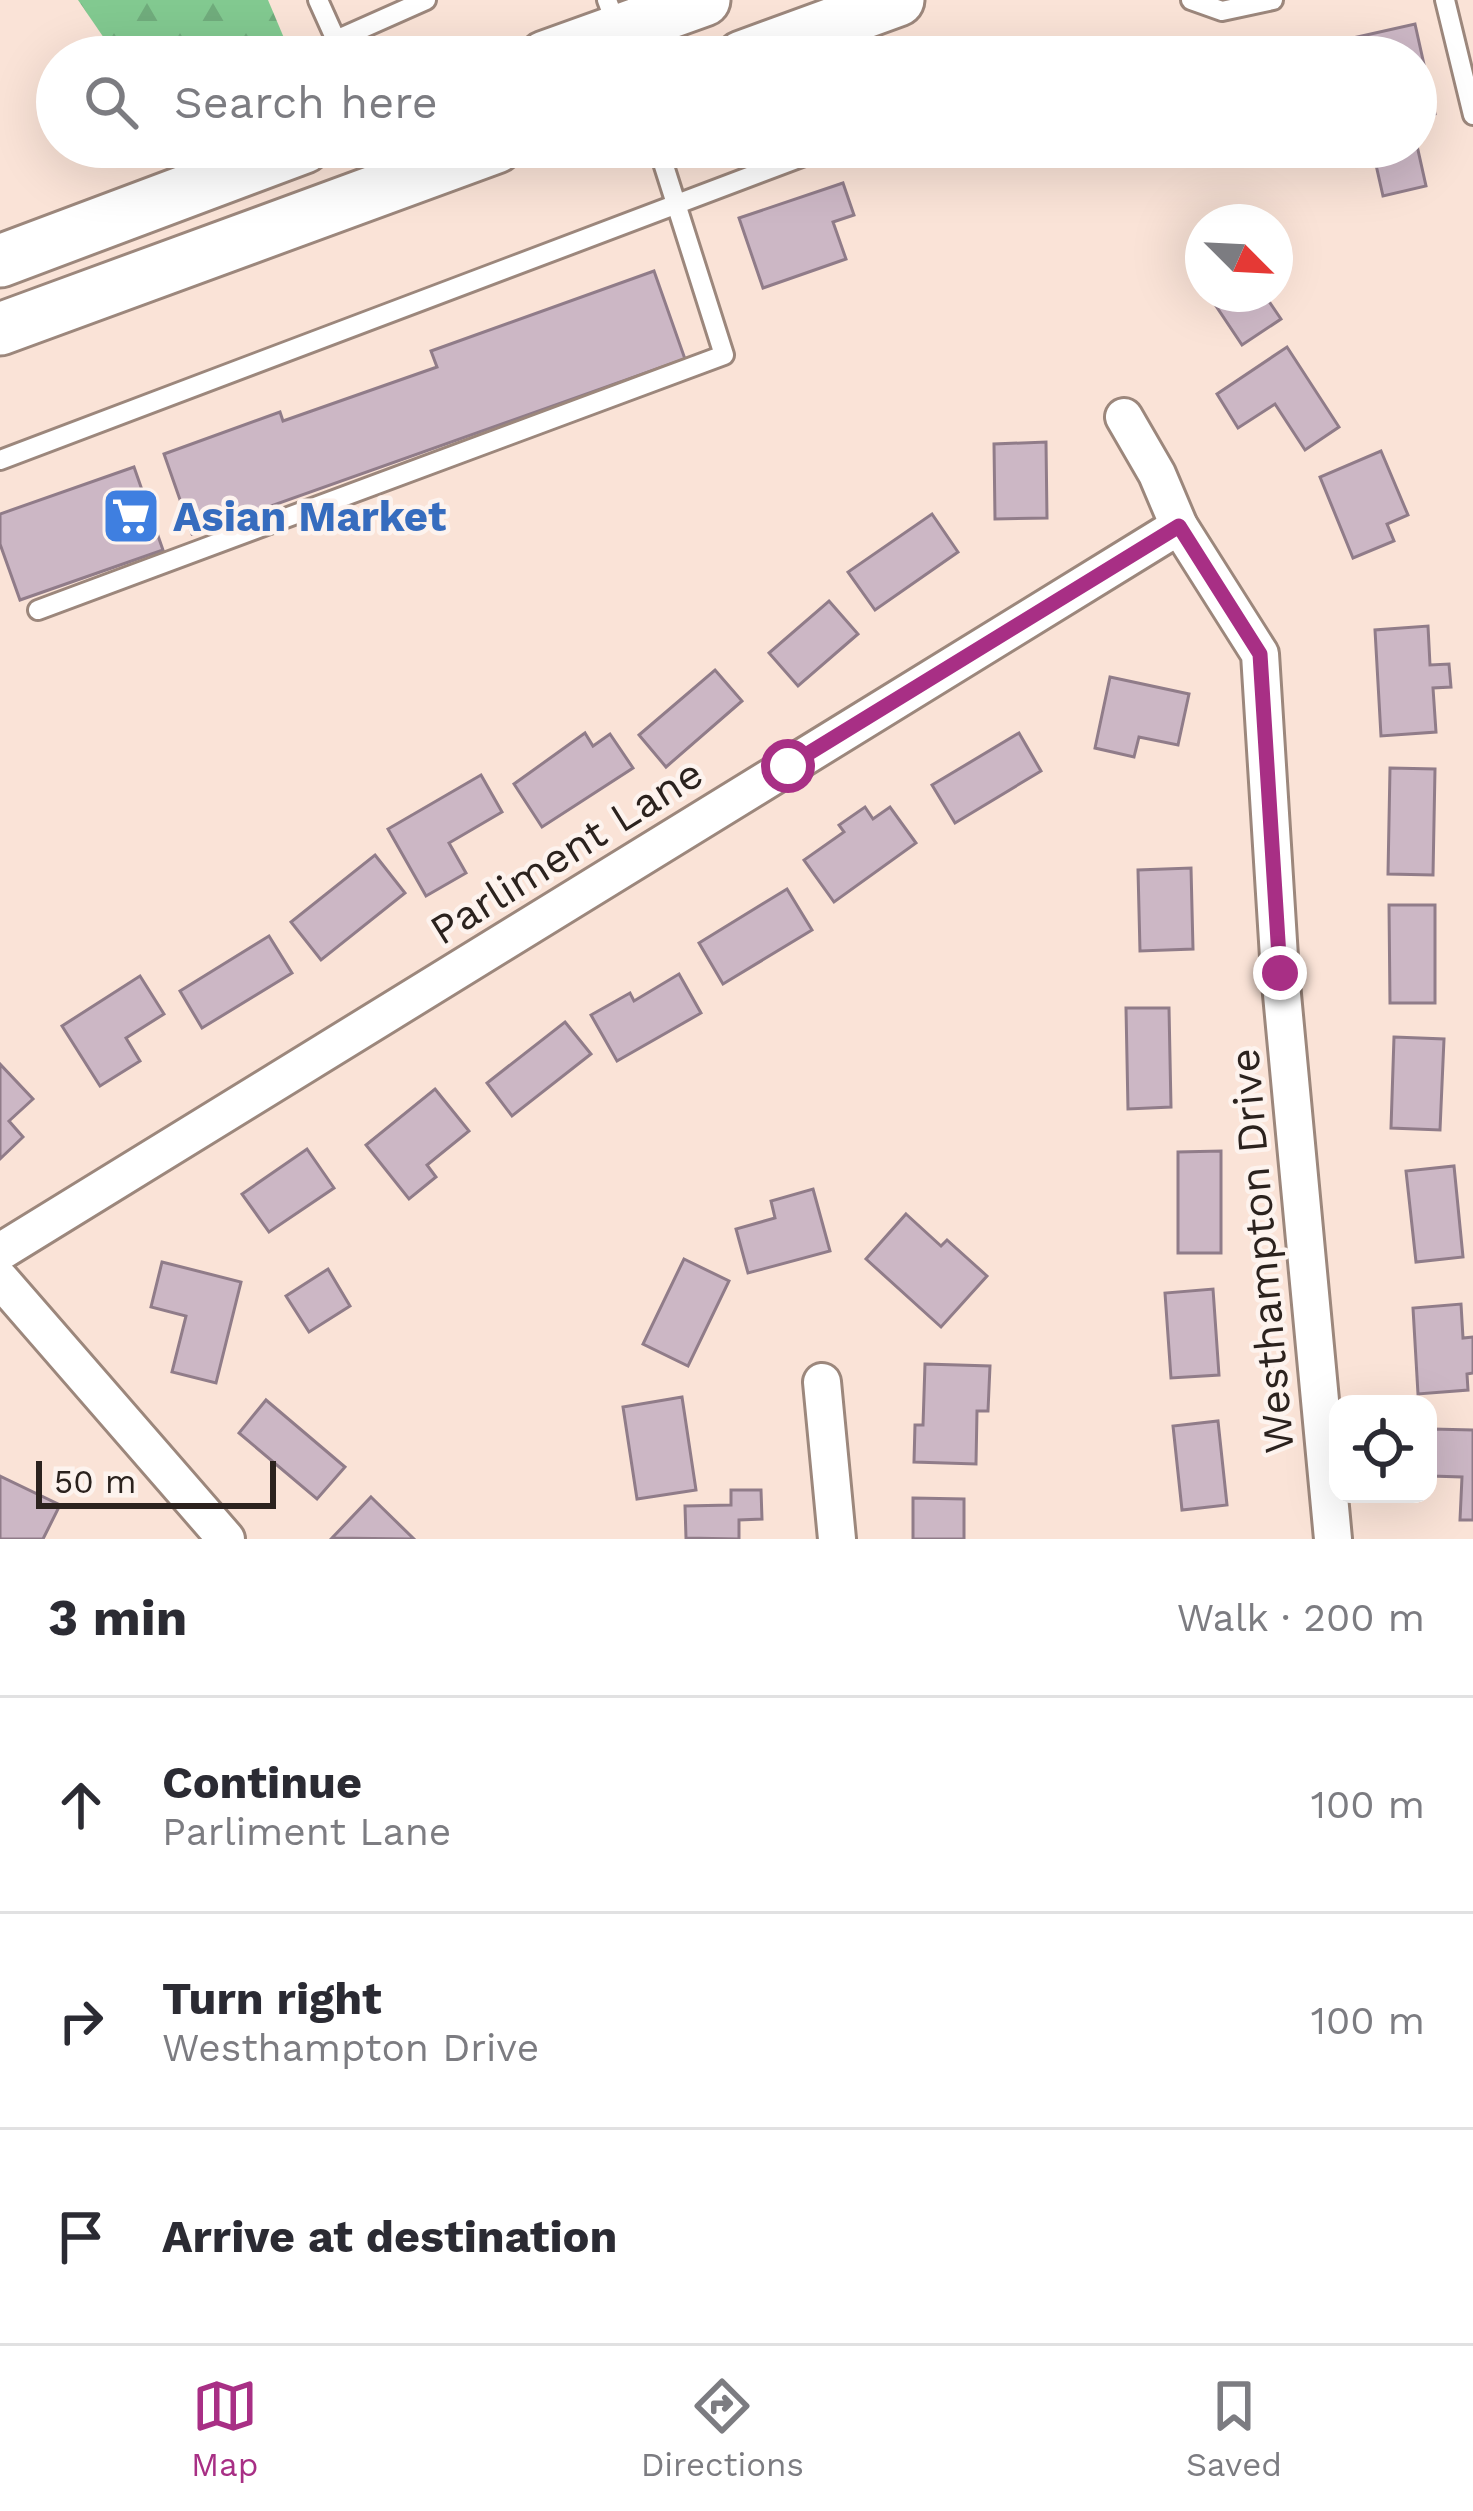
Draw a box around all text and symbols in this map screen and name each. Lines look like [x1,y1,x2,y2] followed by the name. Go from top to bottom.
[36,36,1437,168] search box
[78,69,144,135] icon: search
[174,76,438,129] text: Search here
[1185,204,1293,312] north arrow
[100,485,162,547] supermarket icon: Asian Market
[173,492,446,541] place label: Asian Market
[761,739,815,793] route start
[421,748,711,955] street label: Parliment Lane
[1253,946,1307,1000] route end
[1219,1046,1304,1455] street label: Westhampton Drive
[1329,1395,1437,1503] map controls
[1329,1395,1437,1503] button: locate
[36,1455,276,1508] scale bar
[54,1462,136,1501] text: 50 m
[48,1588,187,1647] text: 3 min
[1177,1595,1425,1640] text: Walk · 200 m
[162,1756,362,1809] text: Continue
[48,1772,114,1838] icon: ahead
[1311,1782,1425,1827] text: 100 m
[162,1809,451,1854] text: Parliment Lane
[162,1972,382,2025] text: Turn right
[48,1988,114,2054] icon: right
[1311,1998,1425,2043] text: 100 m
[162,2025,539,2070] text: Westhampton Drive
[48,2204,114,2270] icon: arrive
[162,2210,617,2263] text: Arrive at destination
[191,2373,258,2484] tab: Map
[641,2373,804,2484] tab: Directions
[1186,2373,1282,2484] tab: Saved

